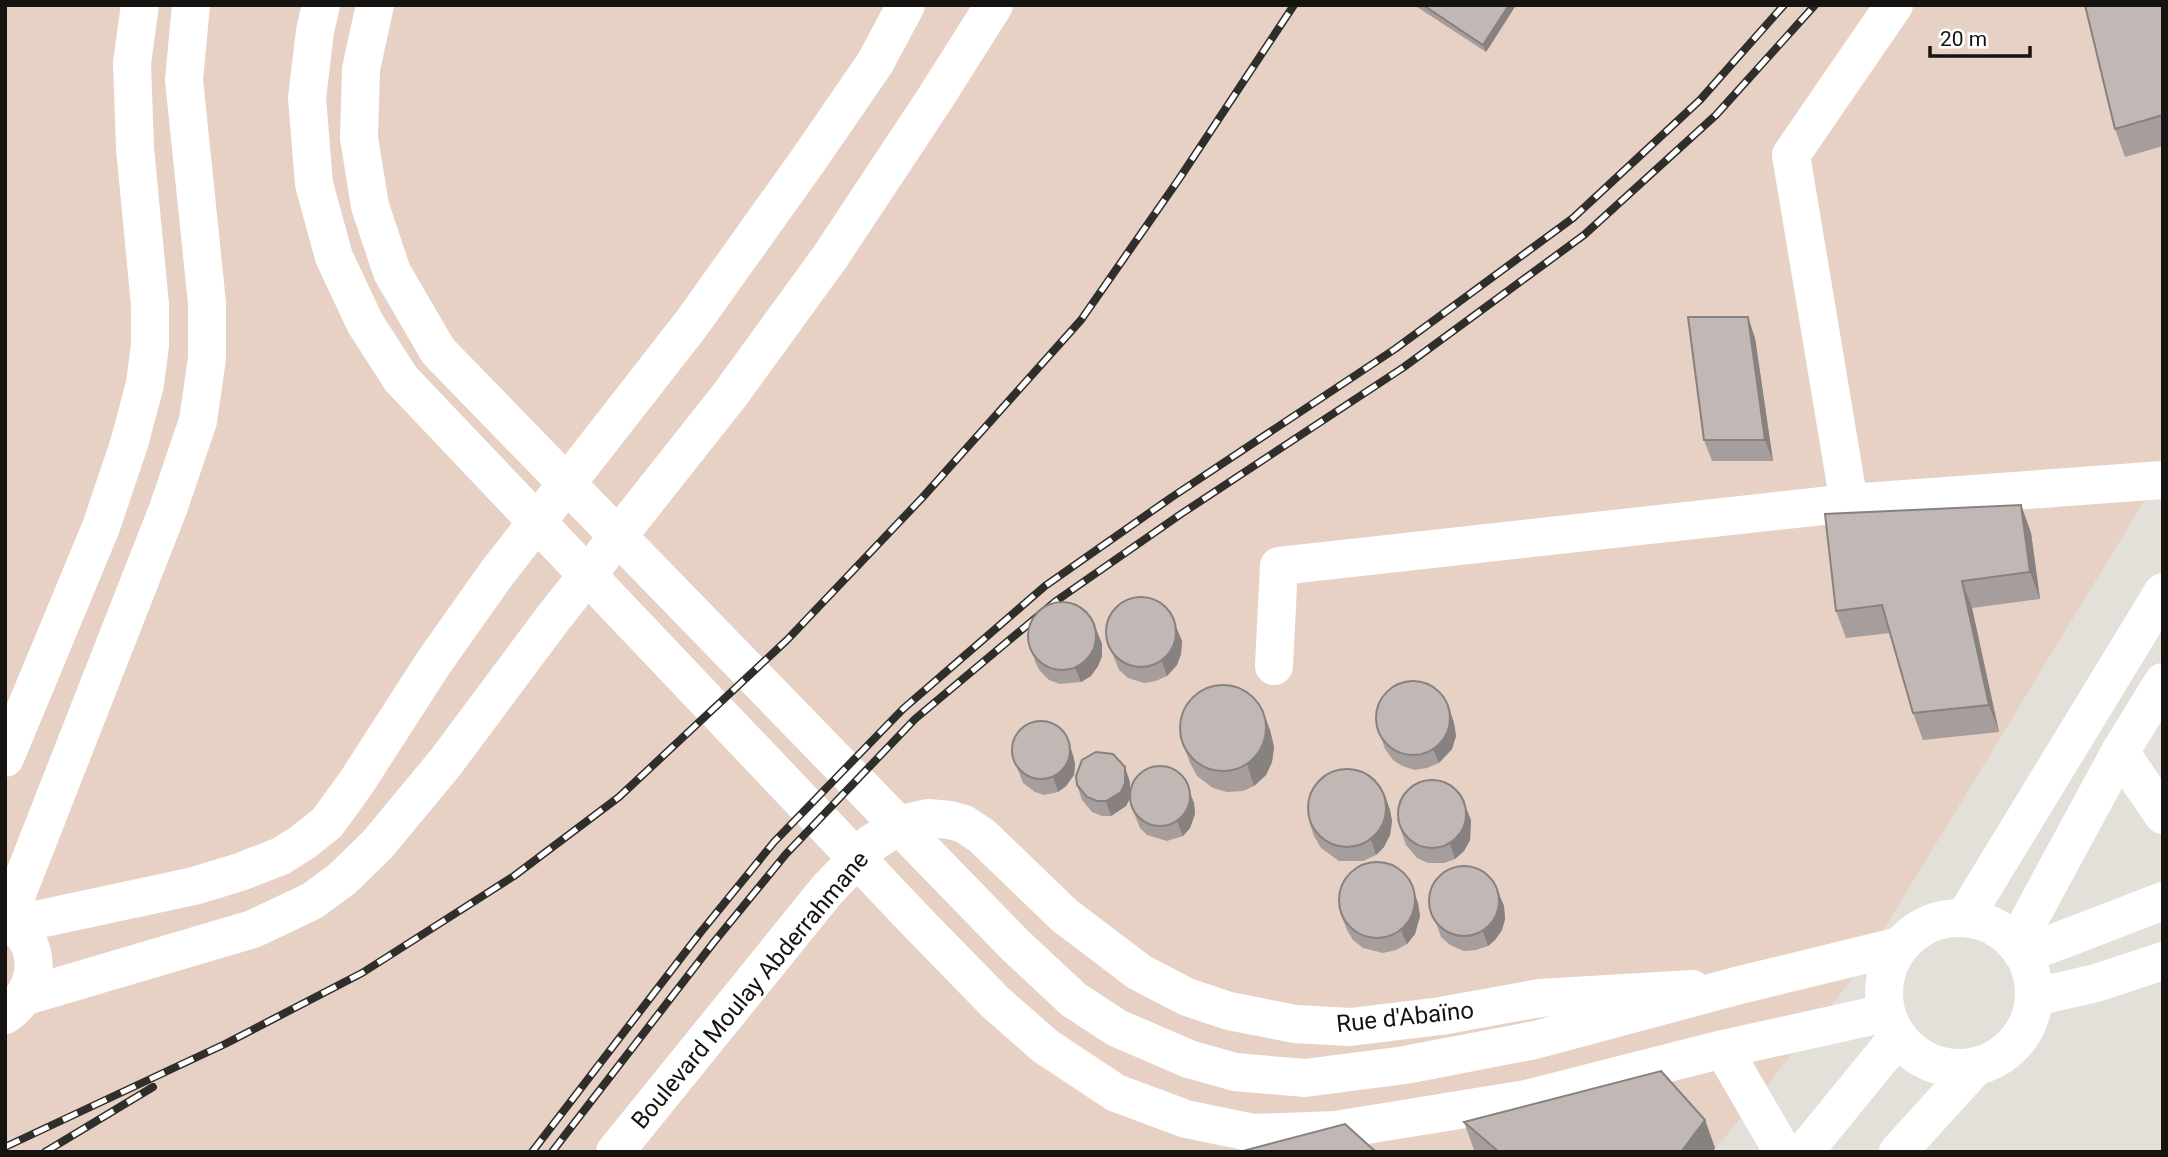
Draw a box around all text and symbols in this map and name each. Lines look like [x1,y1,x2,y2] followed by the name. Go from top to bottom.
[1930,14,2030,58] scale bar
[1940,27,1987,51] text: 20 m
[626,846,874,1134] street label: Boulevard Moulay Abderrahmane
[1335,996,1475,1038] street label: Rue d'Abaïno

